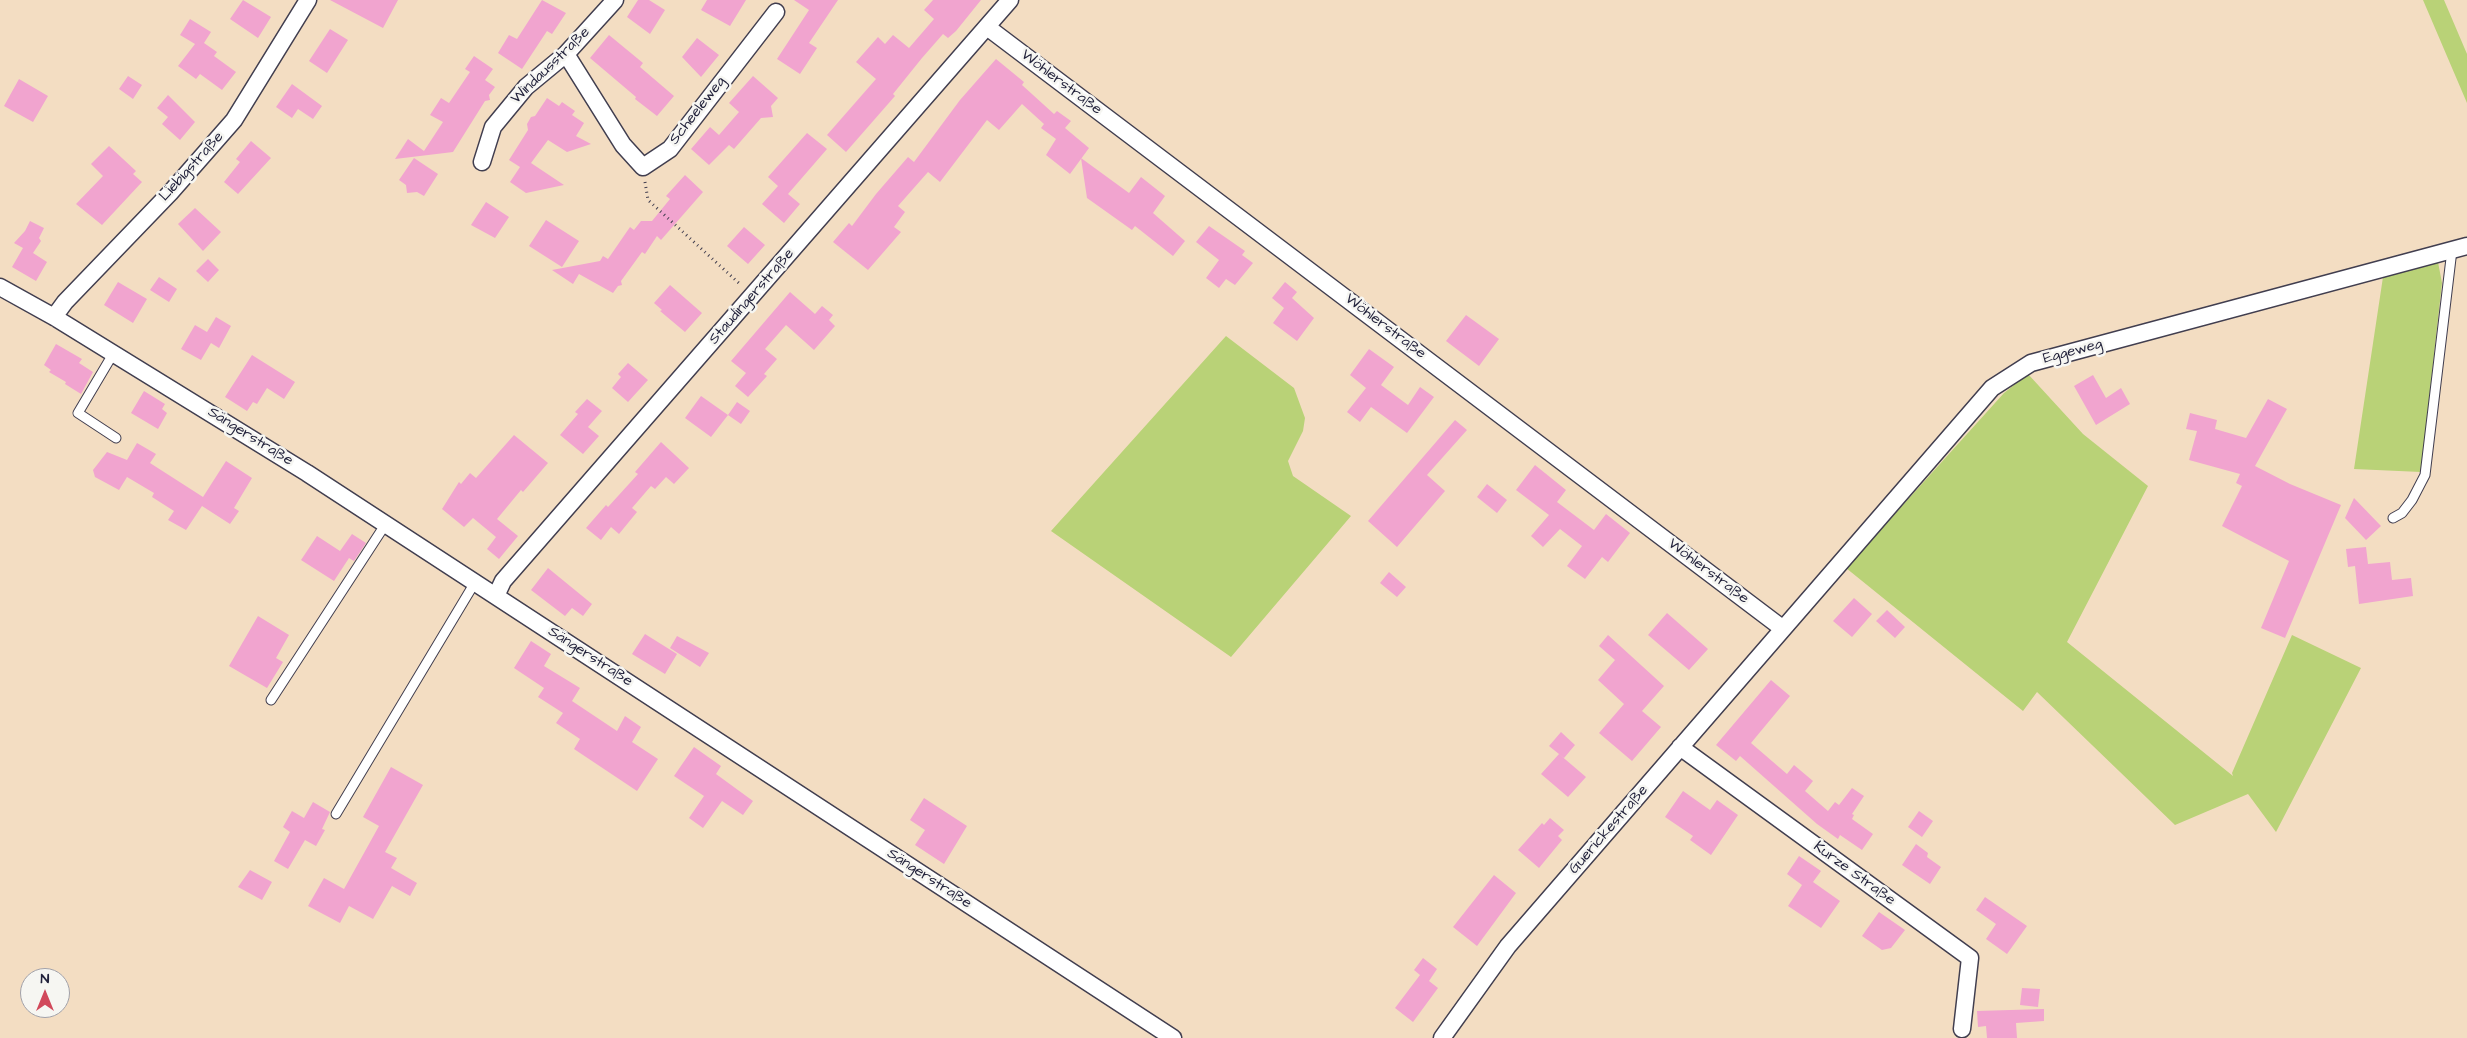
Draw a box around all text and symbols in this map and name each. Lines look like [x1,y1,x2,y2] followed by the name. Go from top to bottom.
[508,24,594,108] street label: Windausstraße
[1017,47,1105,119] street label: Wöhlerstraße
[666,73,730,149] street label: Scheeleweg
[156,128,228,206] street label: Liebigstraße
[706,246,798,348] street label: Staudingerstraße
[1341,291,1429,363] street label: Wöhlerstraße
[2041,335,2105,369] street label: Eggeweg
[204,404,296,470] street label: Sängerstraße
[1664,536,1752,608] street label: Wöhlerstraße
[544,623,636,691] street label: Sängerstraße
[1566,782,1652,878] street label: Guerickestraße
[1810,838,1898,910] street label: Kurze Straße
[883,845,975,913] street label: Sängerstraße
[20,968,70,1018] north arrow
[41,969,49,989] text: N

